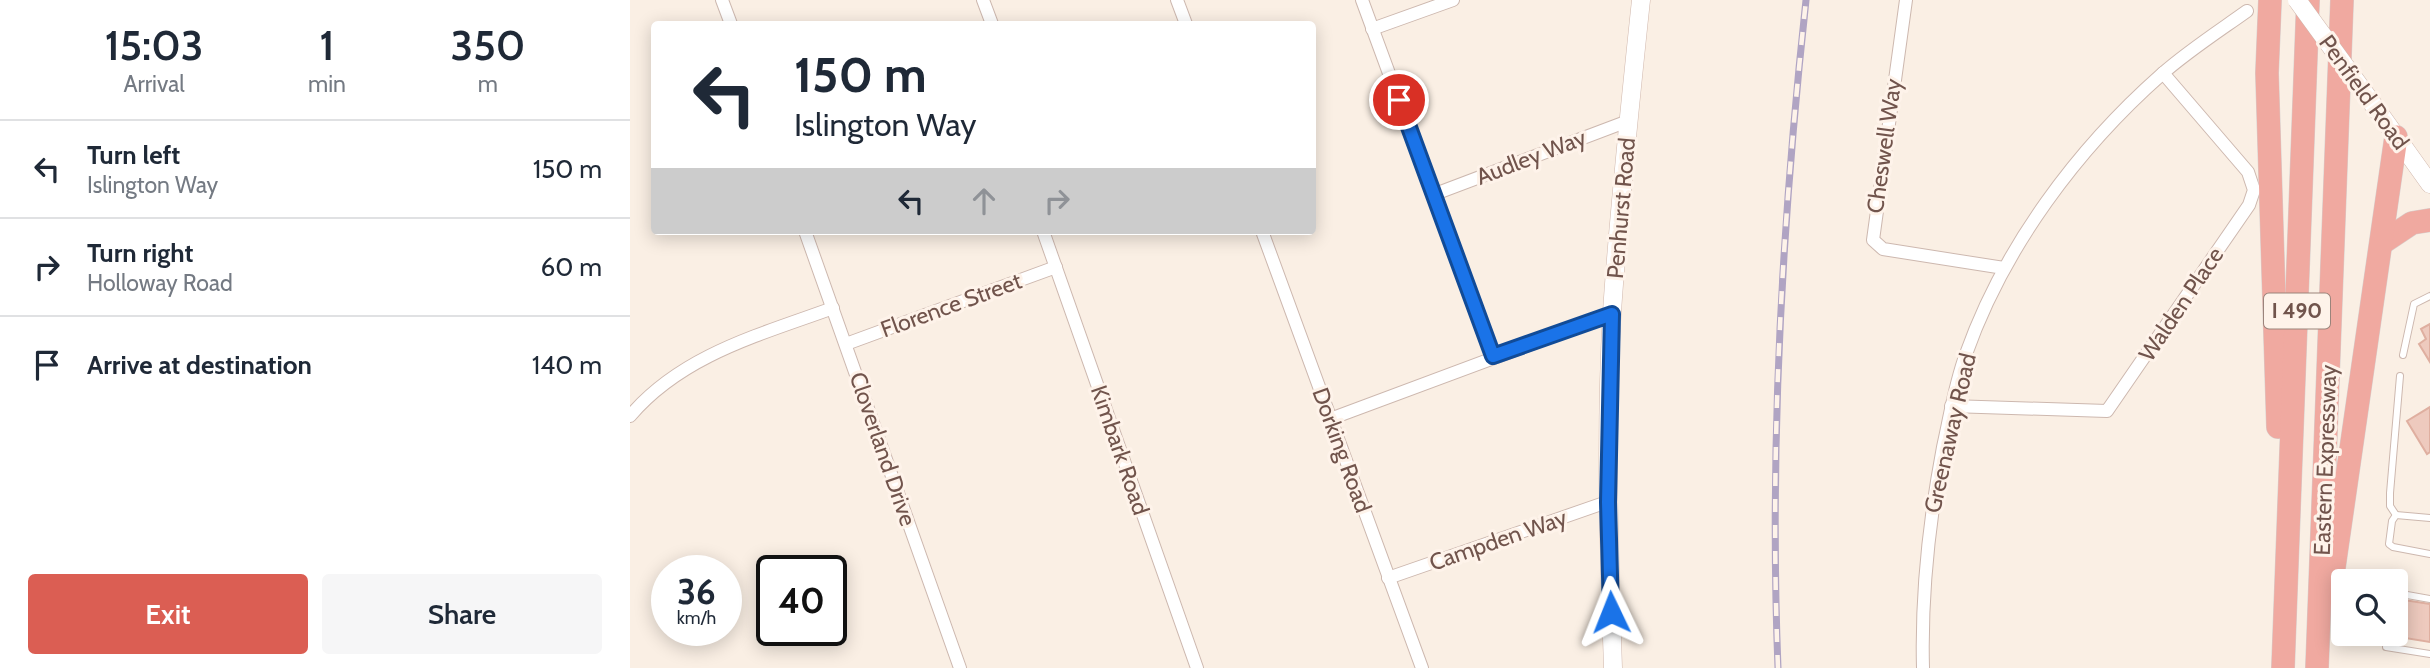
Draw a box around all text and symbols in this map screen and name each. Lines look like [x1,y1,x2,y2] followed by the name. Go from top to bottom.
[105,19,203,71] text: 15:03
[320,19,334,71] text: 1
[451,19,525,71] text: 350
[2313,29,2415,155] street label: Penfield Road
[794,45,927,104] text: 150 m
[679,49,770,140] icon: left
[123,70,185,98] text: Arrival
[308,70,346,98] text: min
[478,70,498,98] text: m
[1369,70,1429,130] pin
[1861,77,1907,215] street label: Cheswell Way
[1380,81,1418,119] icon: arrive
[794,105,976,144] text: Islington Way
[1472,123,1590,191] street label: Audley Way
[1601,136,1641,280] street label: Penhurst Road
[87,139,180,171] text: Turn left
[28,150,66,188] icon: left
[533,153,602,185] text: 150 m
[87,171,218,199] text: Islington Way
[892,182,930,220] icon: left
[965,182,1003,220] icon: ahead
[1038,182,1076,220] icon: right
[87,237,193,269] text: Turn right
[2133,242,2229,366] street label: Walden Place
[28,248,66,286] icon: right
[540,251,602,283] text: 60 m
[877,266,1026,343] street label: Florence Street
[87,269,233,297] text: Holloway Road
[2264,294,2330,328] road number: I 490
[28,346,66,384] icon: arrive
[87,349,312,381] text: Arrive at destination
[532,349,602,381] text: 140 m
[1918,350,1982,516] street label: Greenaway Road
[2308,364,2342,556] street label: Eastern Expressway
[844,368,923,530] street label: Cloverland Drive
[1085,382,1155,518] street label: Kimbark Road
[1306,384,1378,516] street label: Dorking Road
[1425,503,1571,577] street label: Campden Way
[756,555,847,646] speed limit sign: 40
[2331,569,2408,646] map controls
[2331,569,2408,646] button: search
[677,570,716,613] text: 36
[28,574,308,654] button: Exit
[322,574,602,654] button: Share
[1574,575,1648,649] position arrow
[677,607,716,629] text: km/h

